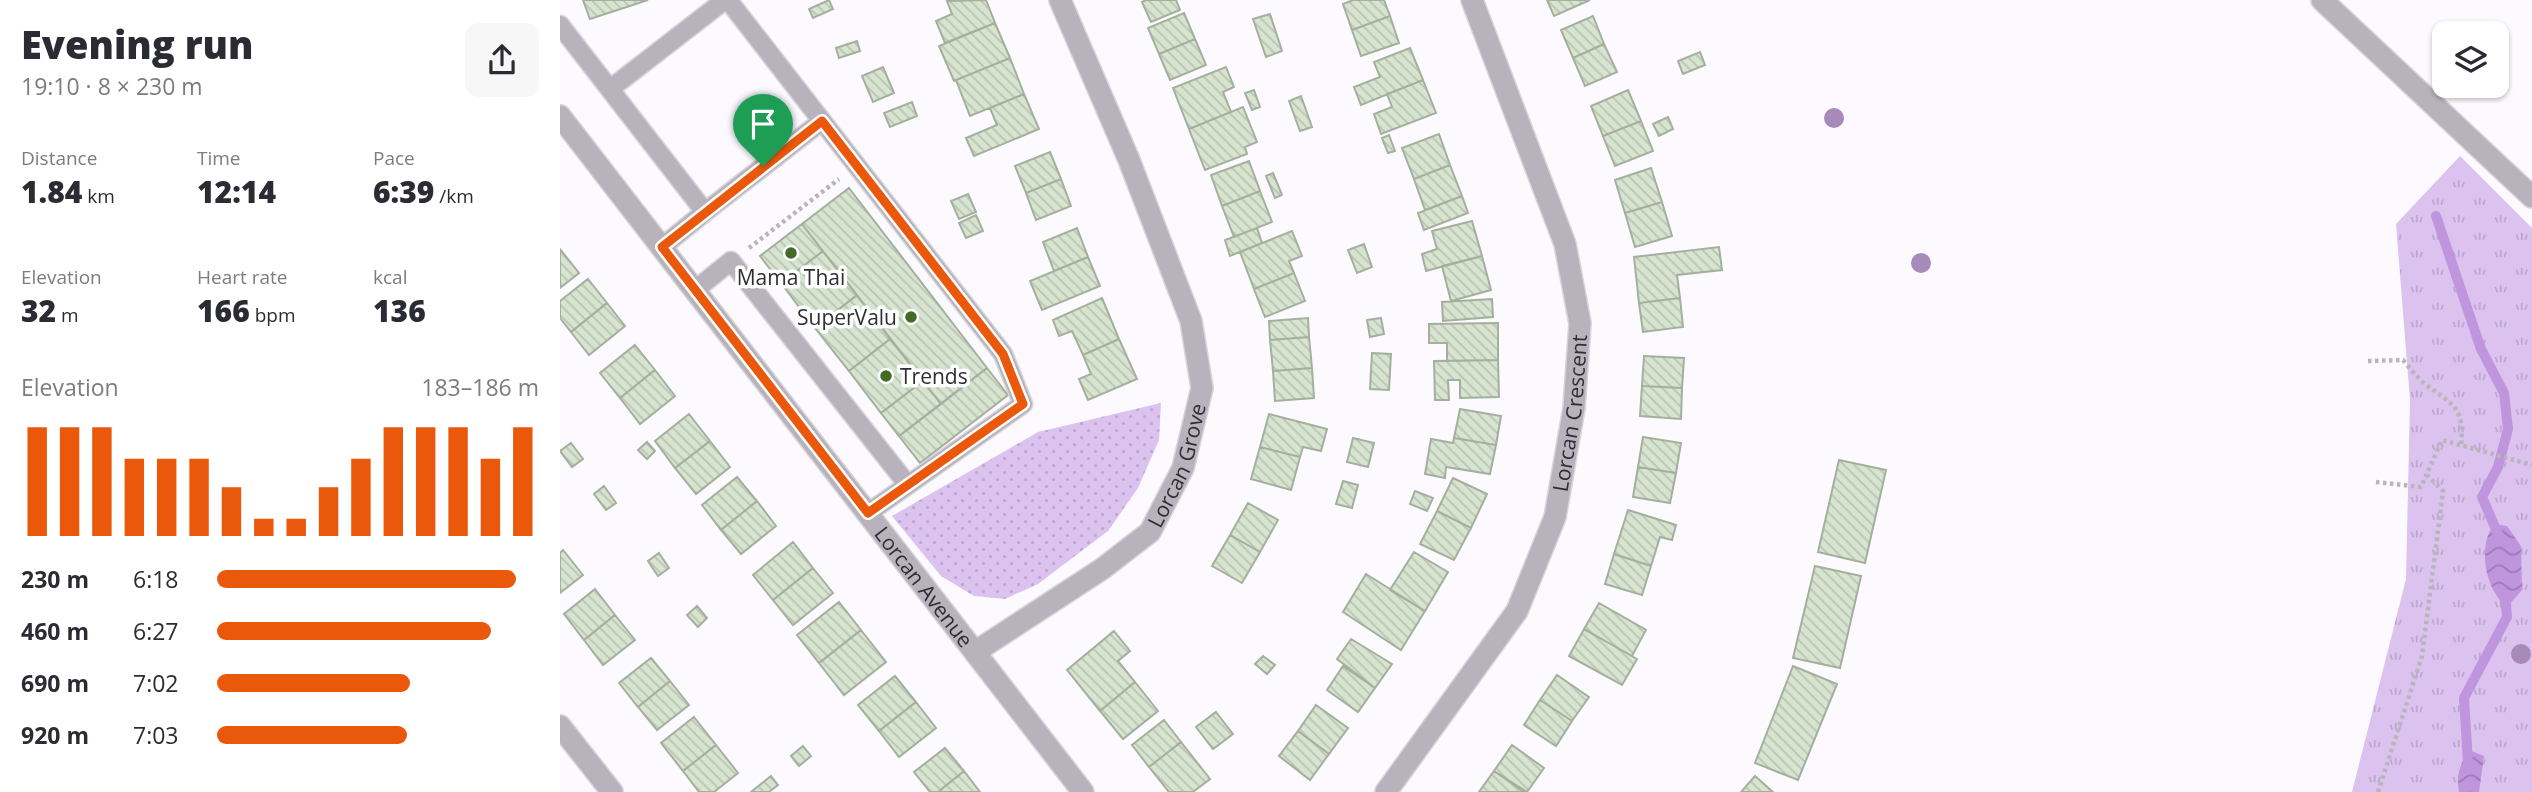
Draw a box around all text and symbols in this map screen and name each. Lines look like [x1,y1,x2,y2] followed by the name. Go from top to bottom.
[21,18,253,70] text: Evening run
[2432,21,2509,98] map controls
[2432,21,2509,98] button: layers
[465,23,539,97] button: share
[21,70,203,102] text: 19:10 · 8 × 230 m
[733,94,793,166] pin
[744,105,782,143] icon: arrive
[21,145,97,171] text: Distance
[197,145,241,171] text: Time
[373,145,415,171] text: Pace
[21,171,82,212] text: 1.84
[197,171,276,212] text: 12:14
[373,171,434,212] text: 6:39
[82,183,115,209] text: km
[434,183,474,209] text: /km
[783,245,799,261] marker: Mama Thai
[737,263,845,291] place label: Mama Thai
[21,264,102,290] text: Elevation
[197,264,287,290] text: Heart rate
[373,264,407,290] text: kcal
[21,290,56,331] text: 32
[197,290,250,331] text: 166
[373,290,426,331] text: 136
[56,302,79,328] text: m
[250,302,296,328] text: bpm
[797,303,897,331] place label: SuperValu
[903,309,919,325] marker: SuperValu
[1546,334,1593,494] street label: Lorcan Crescent
[900,362,968,390] place label: Trends
[878,368,894,384] marker: Trends
[21,371,119,403] text: Elevation
[421,371,539,403] text: 183–186 m
[1141,400,1212,532] street label: Lorcan Grove
[869,521,980,653] street label: Lorcan Avenue
[21,563,89,595] text: 230 m
[133,563,179,595] text: 6:18
[21,615,89,647] text: 460 m
[133,615,179,647] text: 6:27
[21,667,89,699] text: 690 m
[133,667,179,699] text: 7:02
[21,719,89,751] text: 920 m
[133,719,179,751] text: 7:03

